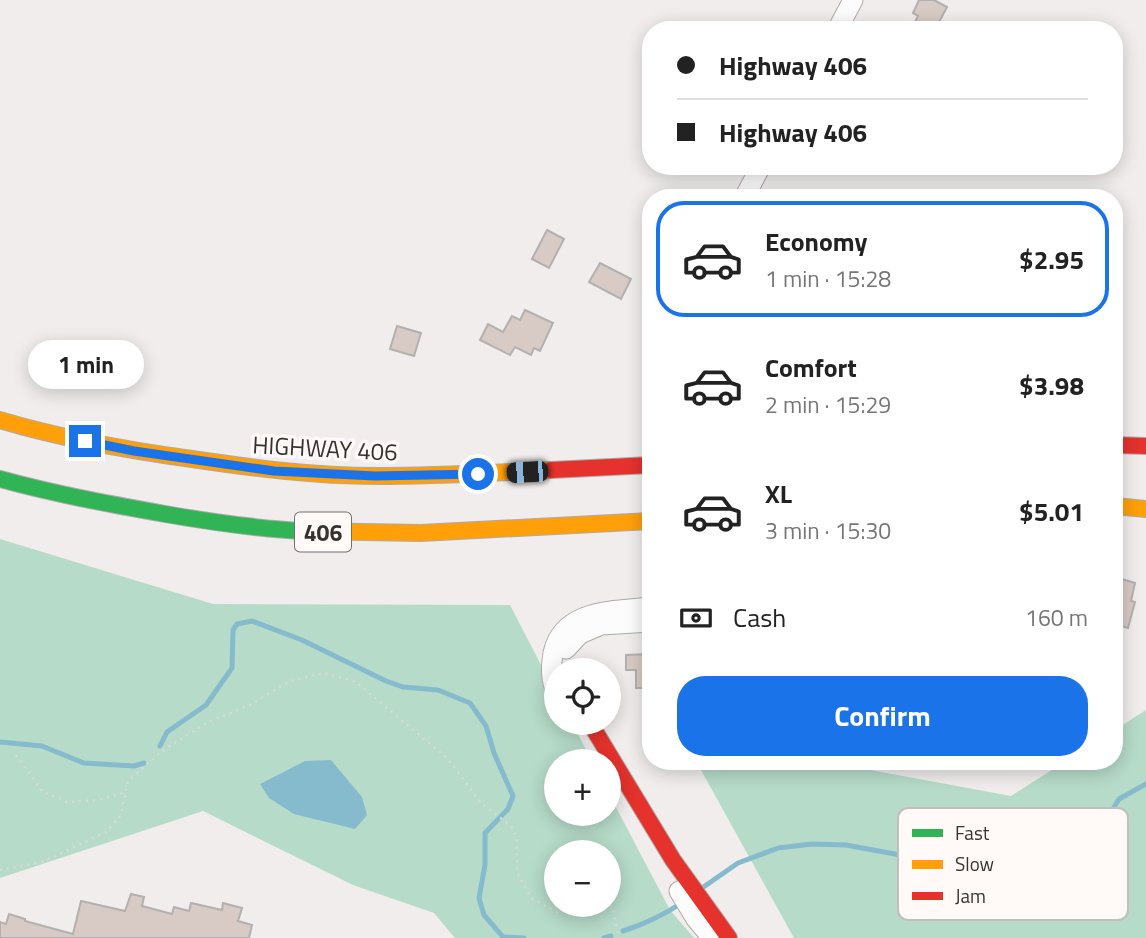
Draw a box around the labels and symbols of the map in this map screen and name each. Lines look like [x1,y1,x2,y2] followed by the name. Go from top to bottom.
[27,340,143,388] callout: 1 min
[69,425,101,457] route end
[251,426,399,470] street label: HIGHWAY 406
[462,458,494,490] route start
[506,460,549,484] car
[295,512,351,552] road number: 406
[898,808,1128,920] legend
[955,818,990,847] text: Fast
[955,849,994,878] text: Slow
[955,881,986,910] text: Jam

